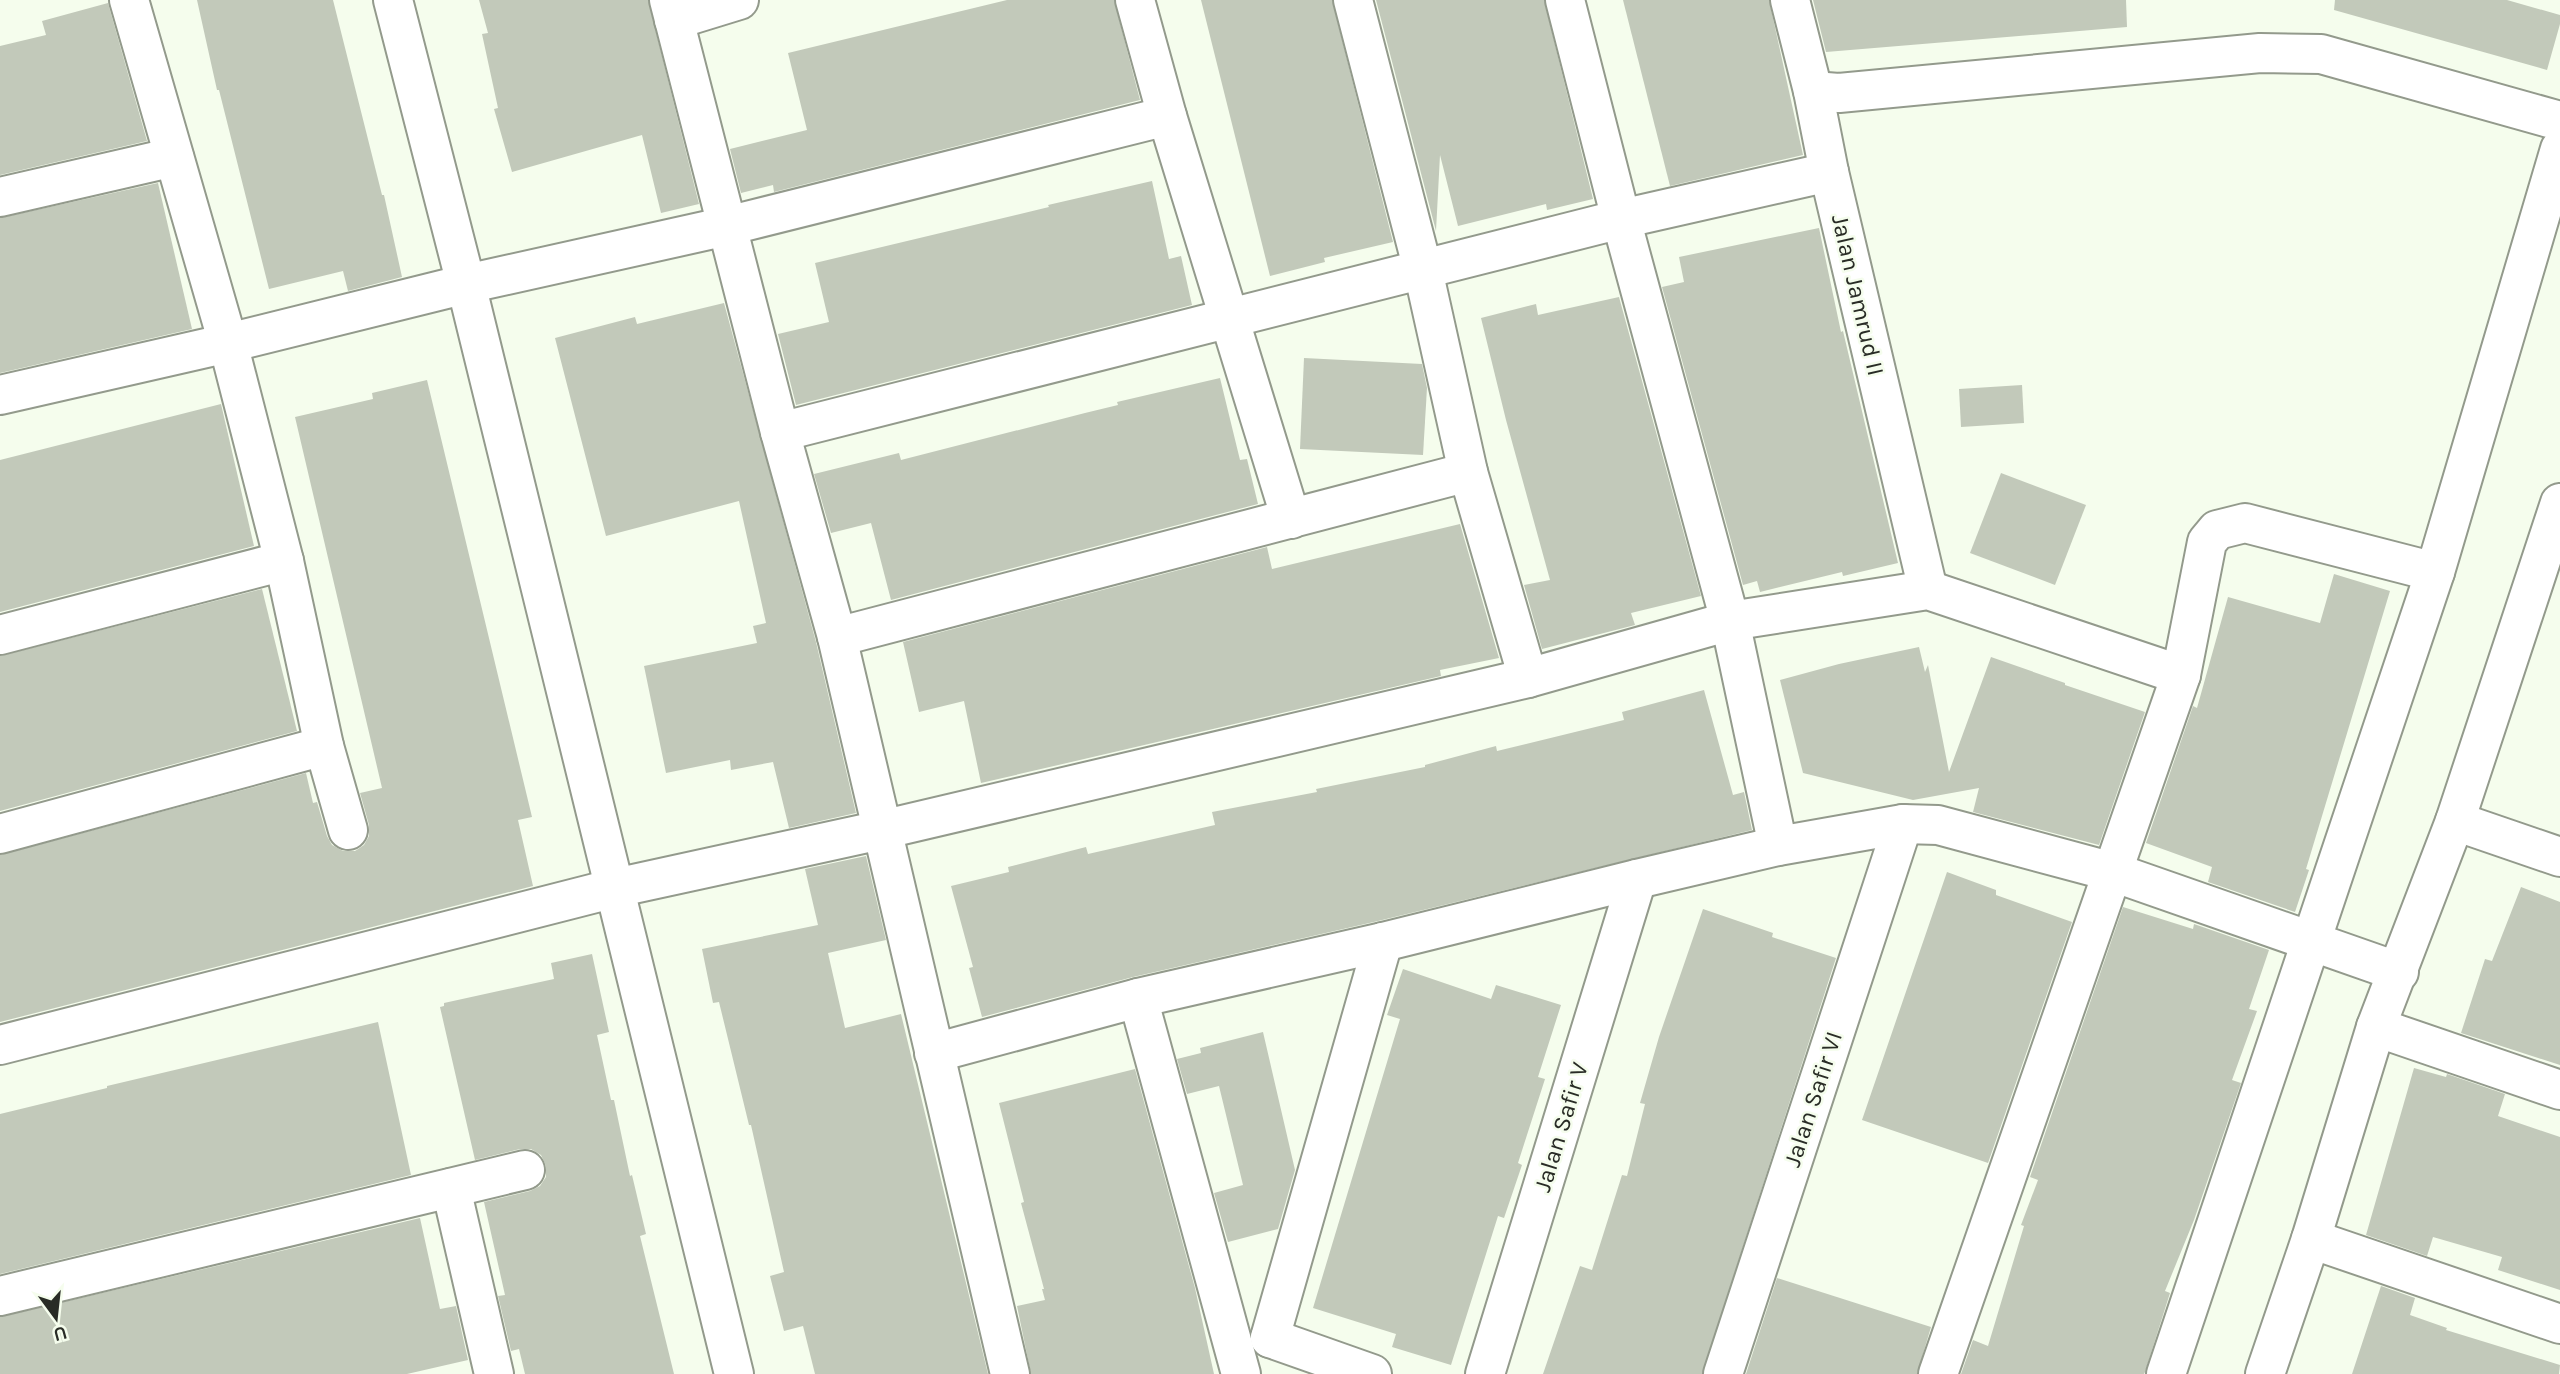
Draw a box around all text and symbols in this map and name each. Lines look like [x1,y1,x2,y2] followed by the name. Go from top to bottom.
[1826,211,1890,379] street label: Jalan Jamrud II
[1778,1028,1848,1170] street label: Jalan Safir VI
[1528,1058,1594,1195] street label: Jalan Safir V
[21,1283,91,1353] north arrow
[51,1321,69,1346] text: U

